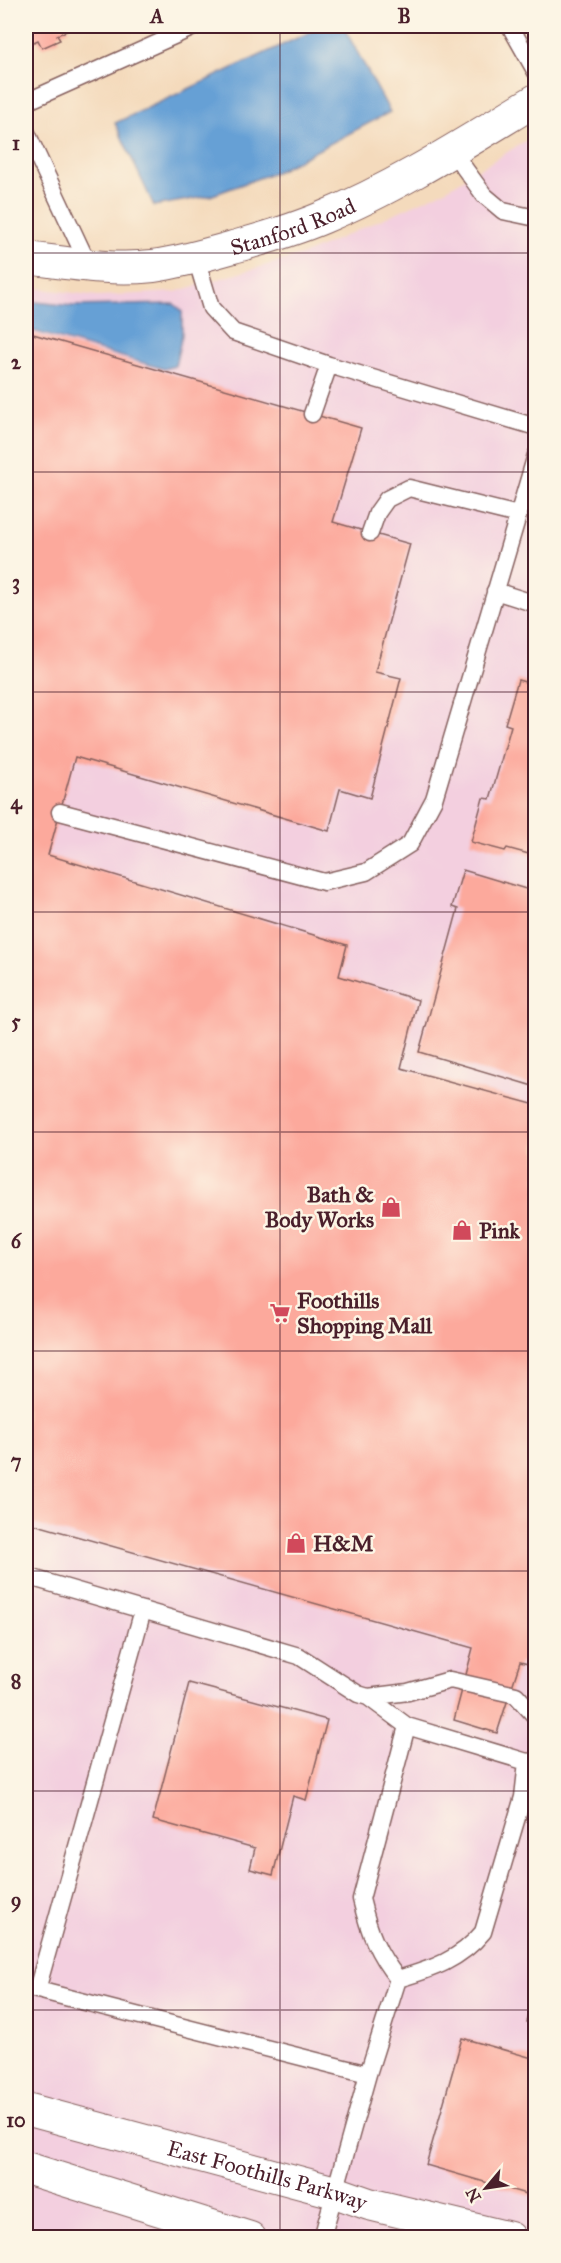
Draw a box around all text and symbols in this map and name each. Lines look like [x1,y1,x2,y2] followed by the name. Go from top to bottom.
[148,4,164,28] text: A
[397,4,411,28] text: B
[12,131,20,155] text: 1
[227,192,360,261] street label: Stanford Road
[11,350,22,374] text: 2
[12,570,20,595] text: 3
[10,790,22,815] text: 4
[11,1009,21,1033] text: 5
[265,1181,374,1233] place label: Bath & Body Works
[379,1195,403,1219] shop icon: Bath & Body Works
[479,1217,521,1244] place label: Pink
[450,1218,474,1242] shop icon: Pink
[11,1229,23,1253] text: 6
[297,1287,433,1339] place label: Foothills Shopping Mall
[268,1301,292,1325] supermarket icon: Foothills Shopping Mall
[11,1449,22,1473] text: 7
[313,1530,374,1557] place label: H&M
[284,1531,308,1555] shop icon: H&M
[11,1669,21,1693] text: 8
[11,1888,21,1913] text: 9
[6,2108,26,2132] text: 10
[164,2134,371,2216] street label: East Foothills Parkway
[456,2158,516,2218] north arrow
[462,2184,485,2206] text: N

